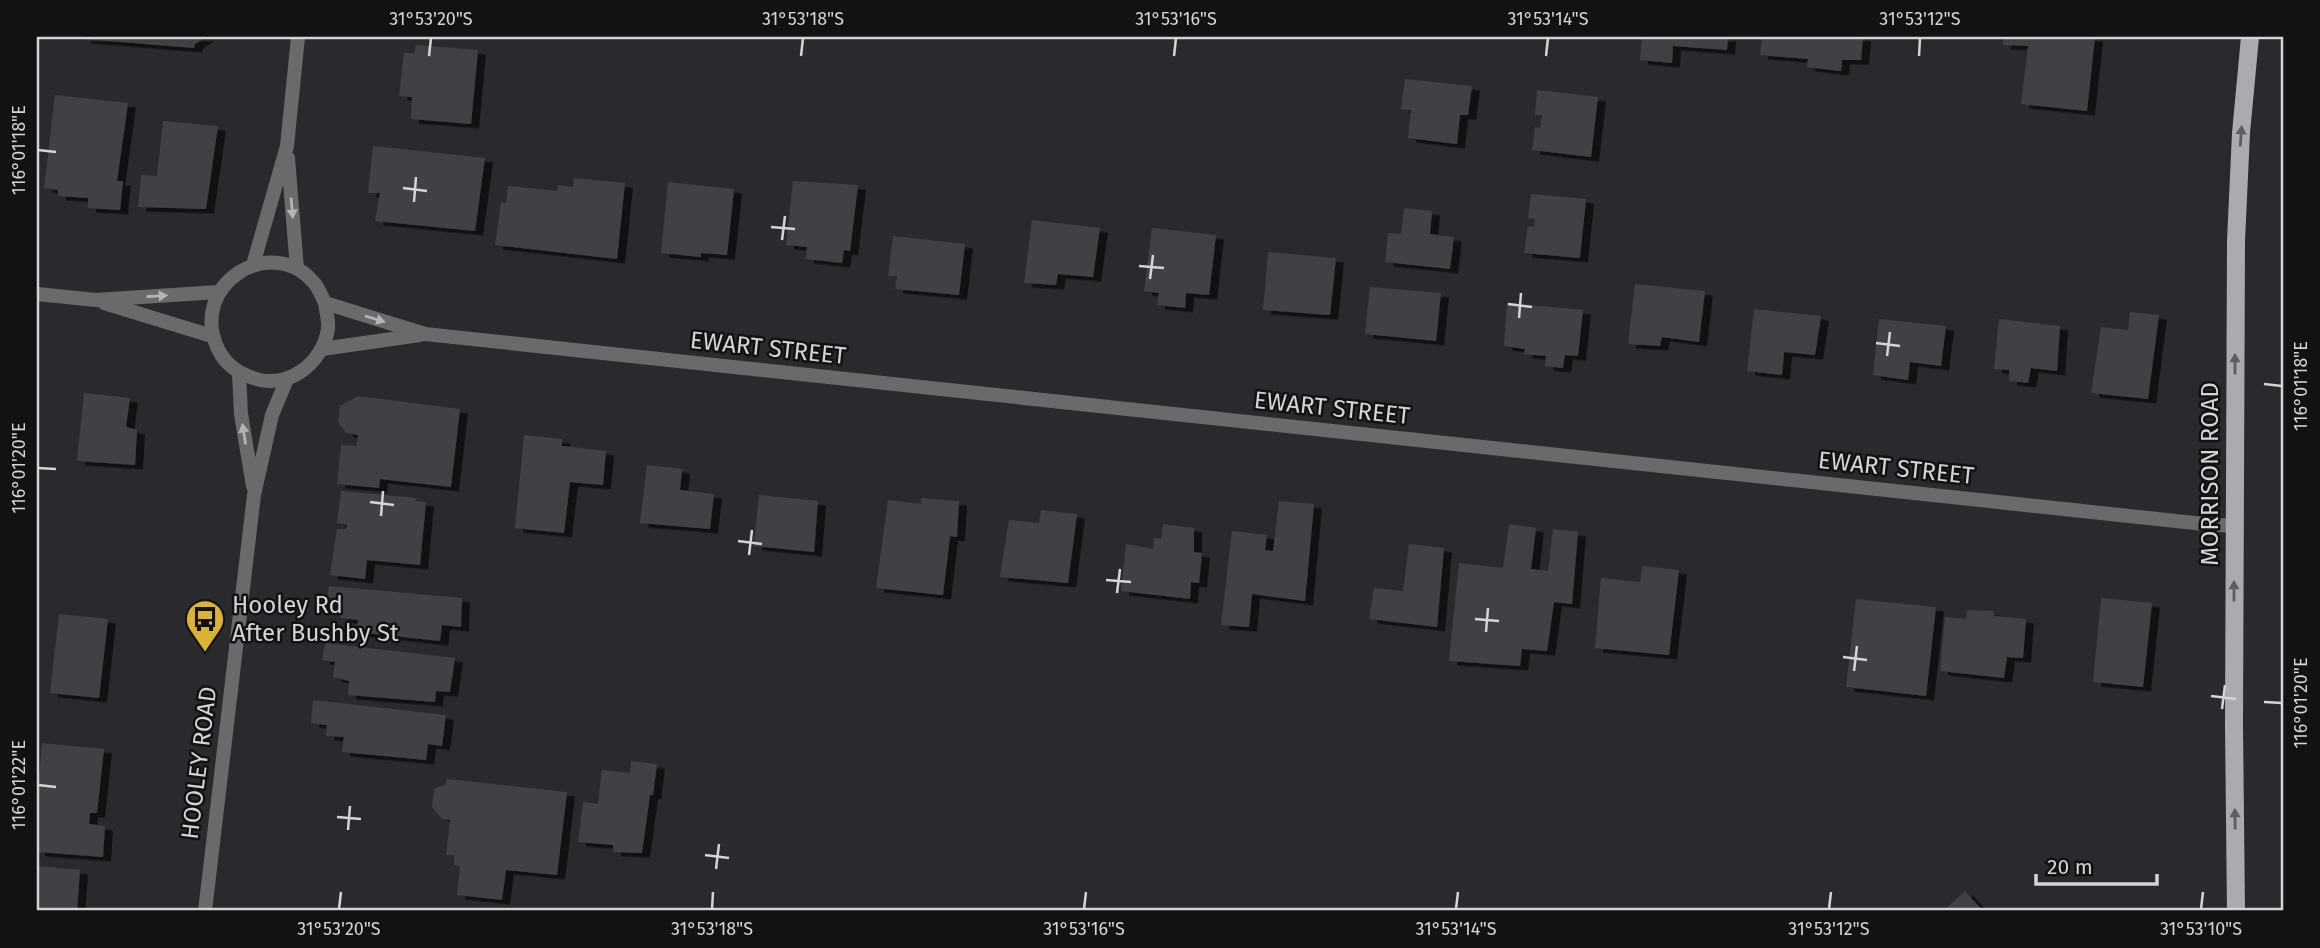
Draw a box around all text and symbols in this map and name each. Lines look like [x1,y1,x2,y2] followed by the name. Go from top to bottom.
[389,8,473,30] text: 31°53'20"S
[762,8,844,30] text: 31°53'18"S
[1135,8,1217,30] text: 31°53'16"S
[1507,8,1589,30] text: 31°53'14"S
[1879,8,1961,30] text: 31°53'12"S
[8,105,30,195] text: 116°01'18"E
[2236,125,2247,147] one-way arrow
[287,197,298,219] one-way arrow
[147,291,169,302] one-way arrow
[365,314,386,324] one-way arrow
[689,326,848,370] street label: EWART STREET
[2290,341,2312,431] text: 116°01'18"E
[2229,352,2241,374] one-way arrow
[2196,382,2224,566] street label: MORRISON ROAD
[1253,386,1412,430] street label: EWART STREET
[8,422,30,514] text: 116°01'20"E
[238,423,249,445] one-way arrow
[1817,446,1976,490] street label: EWART STREET
[2228,580,2240,602] one-way arrow
[232,591,399,647] place label: Hooley Rd After Bushby St
[184,598,226,653] bus stop icon: Hooley Rd After Bushby St
[2290,657,2312,749] text: 116°01'20"E
[176,685,222,841] street label: HOOLEY ROAD
[8,740,30,830] text: 116°01'22"E
[2229,807,2241,829] one-way arrow
[2036,843,2157,887] scale bar
[2047,854,2093,880] text: 20 m
[297,918,381,940] text: 31°53'20"S
[671,918,753,940] text: 31°53'18"S
[1043,918,1125,940] text: 31°53'16"S
[1415,918,1497,940] text: 31°53'14"S
[1788,918,1870,940] text: 31°53'12"S
[2160,918,2242,940] text: 31°53'10"S

